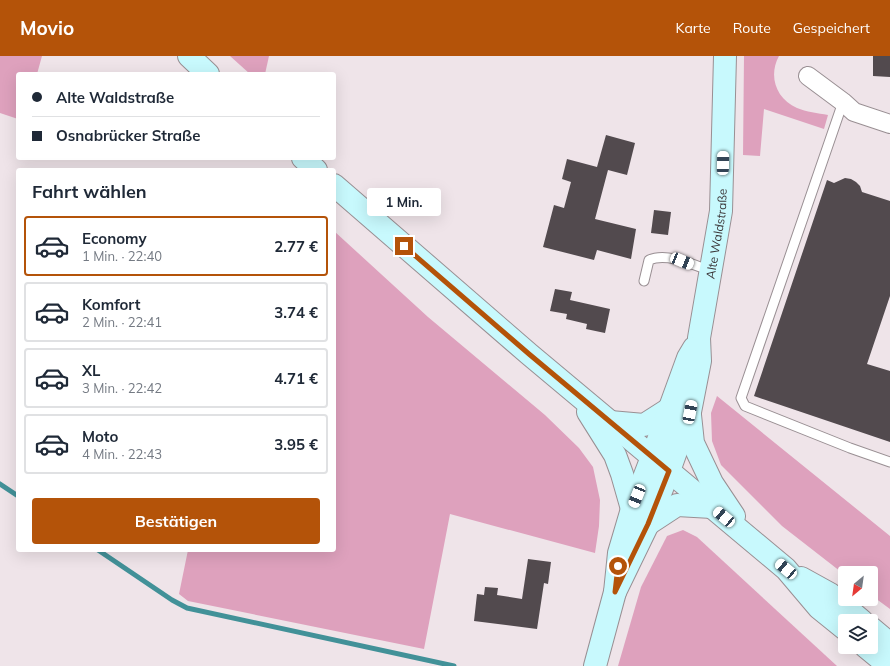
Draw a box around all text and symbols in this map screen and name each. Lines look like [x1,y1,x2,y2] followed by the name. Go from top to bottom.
[20,16,74,40] text: Movio
[676,19,711,37] text: Karte
[733,19,771,37] text: Route
[793,19,870,37] text: Gespeichert
[56,88,174,107] text: Alte Waldstraße
[56,126,200,145] text: Osnabrücker Straße
[717,151,729,175] car
[32,180,147,203] text: Fahrt wählen
[367,188,441,216] callout: 1 Min.
[702,188,729,280] street label: Alte Waldstraße
[385,194,423,210] text: 1 Min.
[34,228,70,264] icon: car
[82,229,147,248] text: Economy
[274,237,318,256] text: 2.77 €
[395,237,413,255] route end
[82,248,162,264] text: 1 Min. · 22:40
[669,251,695,271] car
[34,294,70,330] icon: car
[82,295,140,314] text: Komfort
[274,303,318,322] text: 3.74 €
[82,314,162,330] text: 2 Min. · 22:41
[34,360,70,396] icon: car
[82,361,100,380] text: XL
[274,369,318,388] text: 4.71 €
[82,380,162,396] text: 3 Min. · 22:42
[682,399,698,425] car
[34,426,70,462] icon: car
[82,427,118,446] text: Moto
[274,435,318,454] text: 3.95 €
[82,446,162,462] text: 4 Min. · 22:43
[627,483,647,509] car
[32,498,320,544] button: Bestätigen
[711,505,737,529] car
[609,557,627,575] route start
[773,557,799,581] car
[838,566,878,606] north arrow
[838,566,878,654] map controls
[838,614,878,654] button: layers

